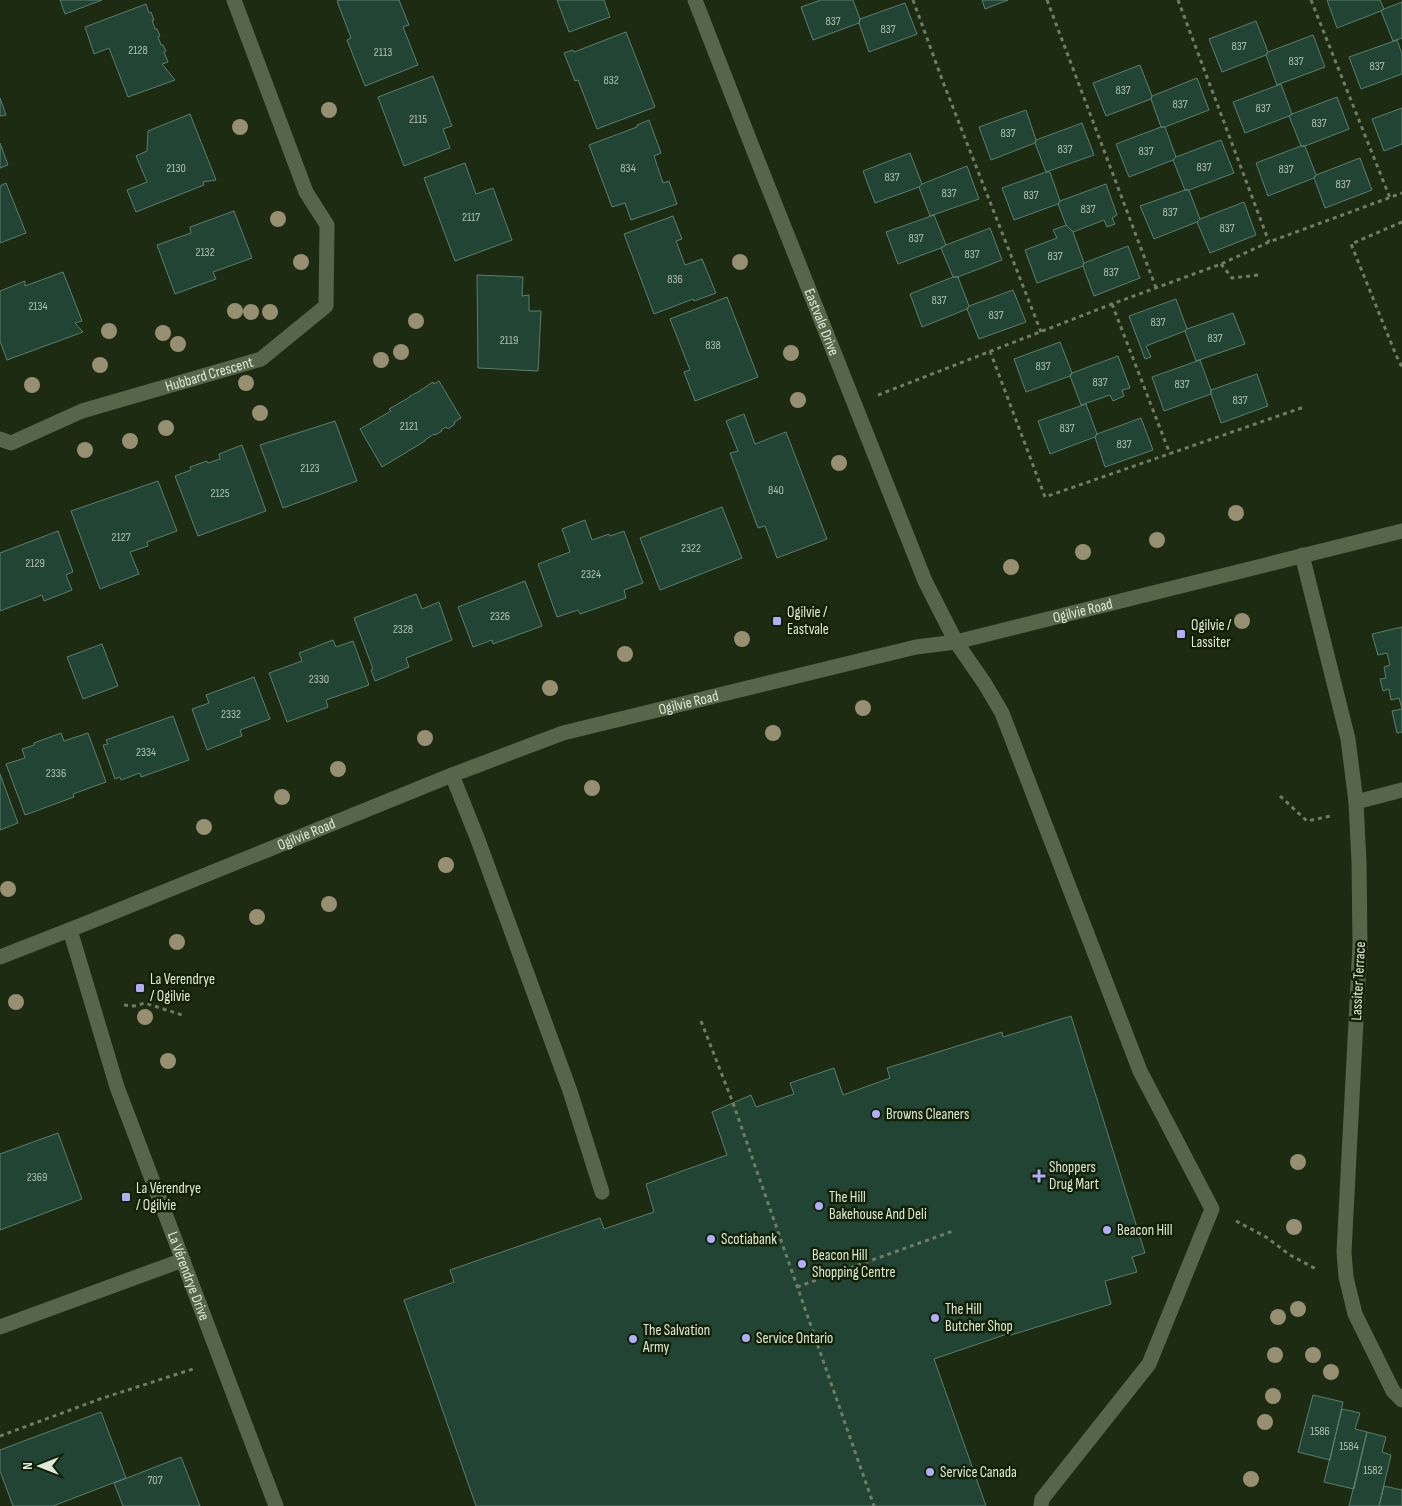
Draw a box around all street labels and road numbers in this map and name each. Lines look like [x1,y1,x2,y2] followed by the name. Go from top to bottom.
[800,286,843,358] street label: Eastvale Drive
[163,353,256,396] street label: Hubbard Crescent
[1051,594,1115,628] street label: Ogilvie Road
[657,686,720,719] street label: Ogilvie Road
[275,814,338,855] street label: Ogilvie Road
[1347,941,1370,1021] street label: Lassiter Terrace
[163,1229,214,1323] street label: La Vérendrye Drive

